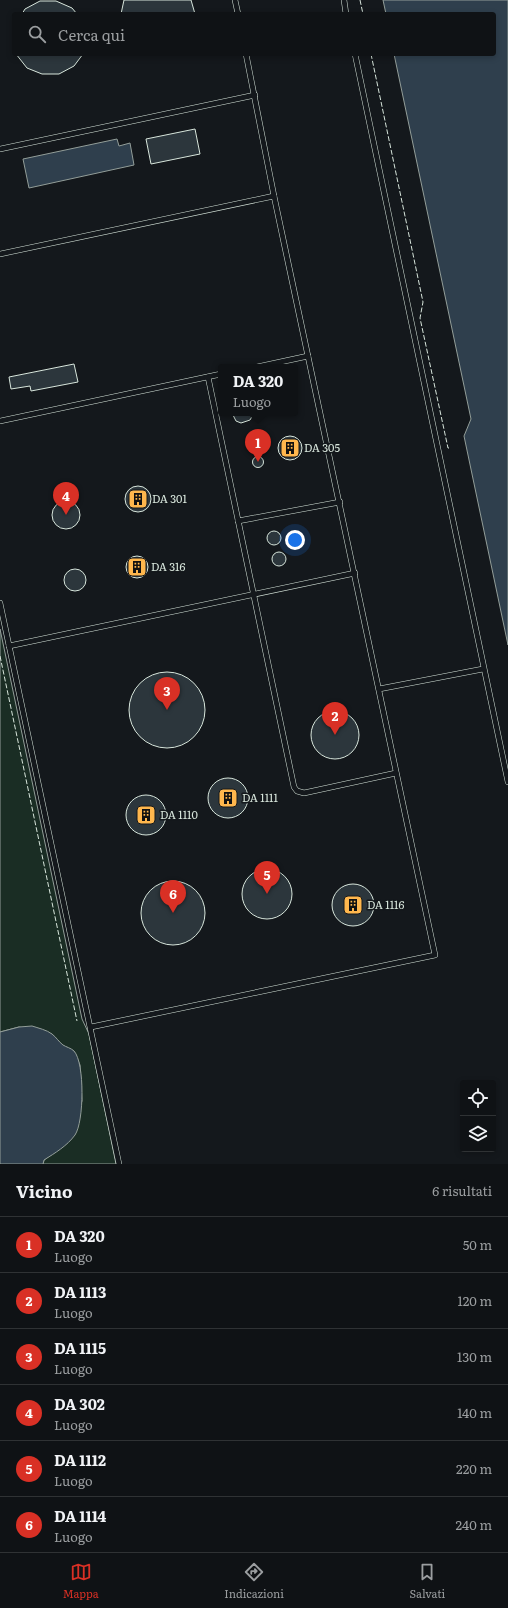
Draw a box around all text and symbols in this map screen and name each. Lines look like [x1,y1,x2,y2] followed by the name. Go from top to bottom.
[12,12,496,56] search box
[26,23,48,45] icon: search
[58,23,125,46] text: Cerca qui
[218,364,298,416] popup
[233,369,283,392] text: DA 320
[233,392,271,411] text: Luogo
[245,429,271,462] pin: 1
[279,437,301,459] building icon: DA 305
[304,439,340,455] place label: DA 305
[53,482,79,515] pin: 4
[127,488,149,510] building icon: DA 301
[152,490,187,506] place label: DA 301
[285,530,305,550] your location
[126,556,148,578] building icon: DA 316
[151,558,186,574] place label: DA 316
[154,677,180,710] pin: 3
[322,702,348,735] pin: 2
[217,787,239,809] building icon: DA 1111
[242,789,279,805] place label: DA 1111
[135,804,157,826] building icon: DA 1110
[160,806,198,822] place label: DA 1110
[254,861,280,894] pin: 5
[160,880,186,913] pin: 6
[342,894,364,916] building icon: DA 1116
[367,896,405,912] place label: DA 1116
[460,1080,496,1152] map controls
[460,1080,496,1116] button: locate
[460,1116,496,1152] button: layers
[16,1178,73,1203] text: Vicino
[432,1181,492,1200] text: 6 risultati
[54,1224,105,1247] text: DA 320
[26,1235,32,1254] text: 1
[463,1235,492,1254] text: 50 m
[54,1247,93,1266] text: Luogo
[54,1280,106,1303] text: DA 1113
[26,1291,32,1310] text: 2
[457,1291,492,1310] text: 120 m
[54,1303,93,1322] text: Luogo
[54,1336,106,1359] text: DA 1115
[25,1347,33,1366] text: 3
[457,1347,492,1366] text: 130 m
[54,1359,93,1378] text: Luogo
[54,1392,105,1415] text: DA 302
[25,1403,33,1422] text: 4
[457,1403,492,1422] text: 140 m
[54,1415,93,1434] text: Luogo
[54,1448,106,1471] text: DA 1112
[25,1459,33,1478] text: 5
[456,1459,492,1478] text: 220 m
[54,1471,93,1490] text: Luogo
[54,1504,106,1527] text: DA 1114
[25,1515,33,1534] text: 6
[456,1515,492,1534] text: 240 m
[54,1527,93,1546] text: Luogo
[63,1561,99,1601] tab: Mappa
[224,1561,284,1601] tab: Indicazioni
[409,1561,445,1601] tab: Salvati

